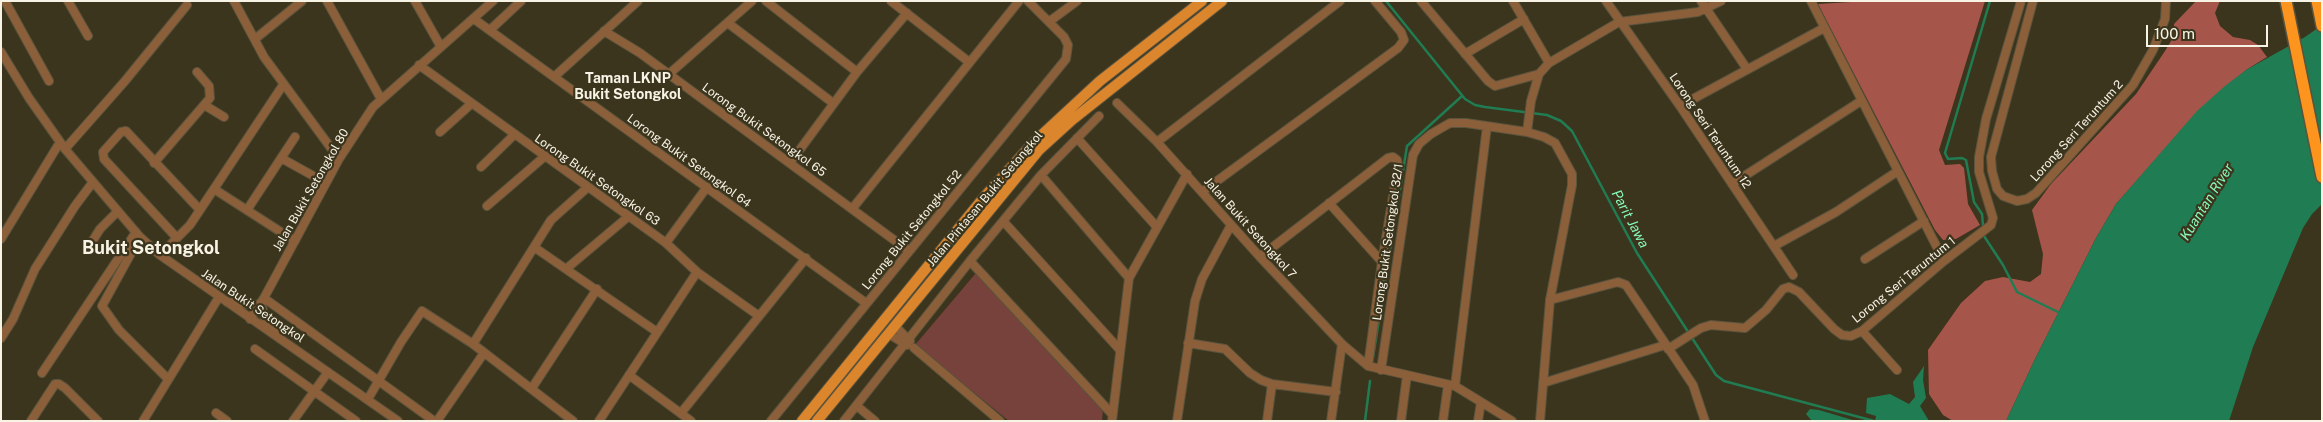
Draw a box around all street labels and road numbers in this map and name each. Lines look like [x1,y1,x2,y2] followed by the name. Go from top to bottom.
[1666,71,1754,191] street label: Lorong Seri Teruntum 12
[2028,77,2126,185] street label: Lorong Seri Teruntum 2
[699,80,829,180] street label: Lorong Bukit Setongkol 65
[624,111,754,211] street label: Lorong Bukit Setongkol 64
[270,126,352,254] street label: Jalan Bukit Setongkol 80
[924,128,1046,270] street label: Jalan Pintasan Bukit Setongkol
[532,131,662,229] street label: Lorong Bukit Setongkol 63
[1370,163,1406,321] street label: Lorong Bukit Setongkol 32/1
[859,167,965,293] street label: Lorong Bukit Setongkol 52
[1201,175,1299,281] street label: Jalan Bukit Setongkol 7
[1849,234,1959,326] street label: Lorong Seri Teruntum 1
[199,266,307,346] street label: Jalan Bukit Setongkol

